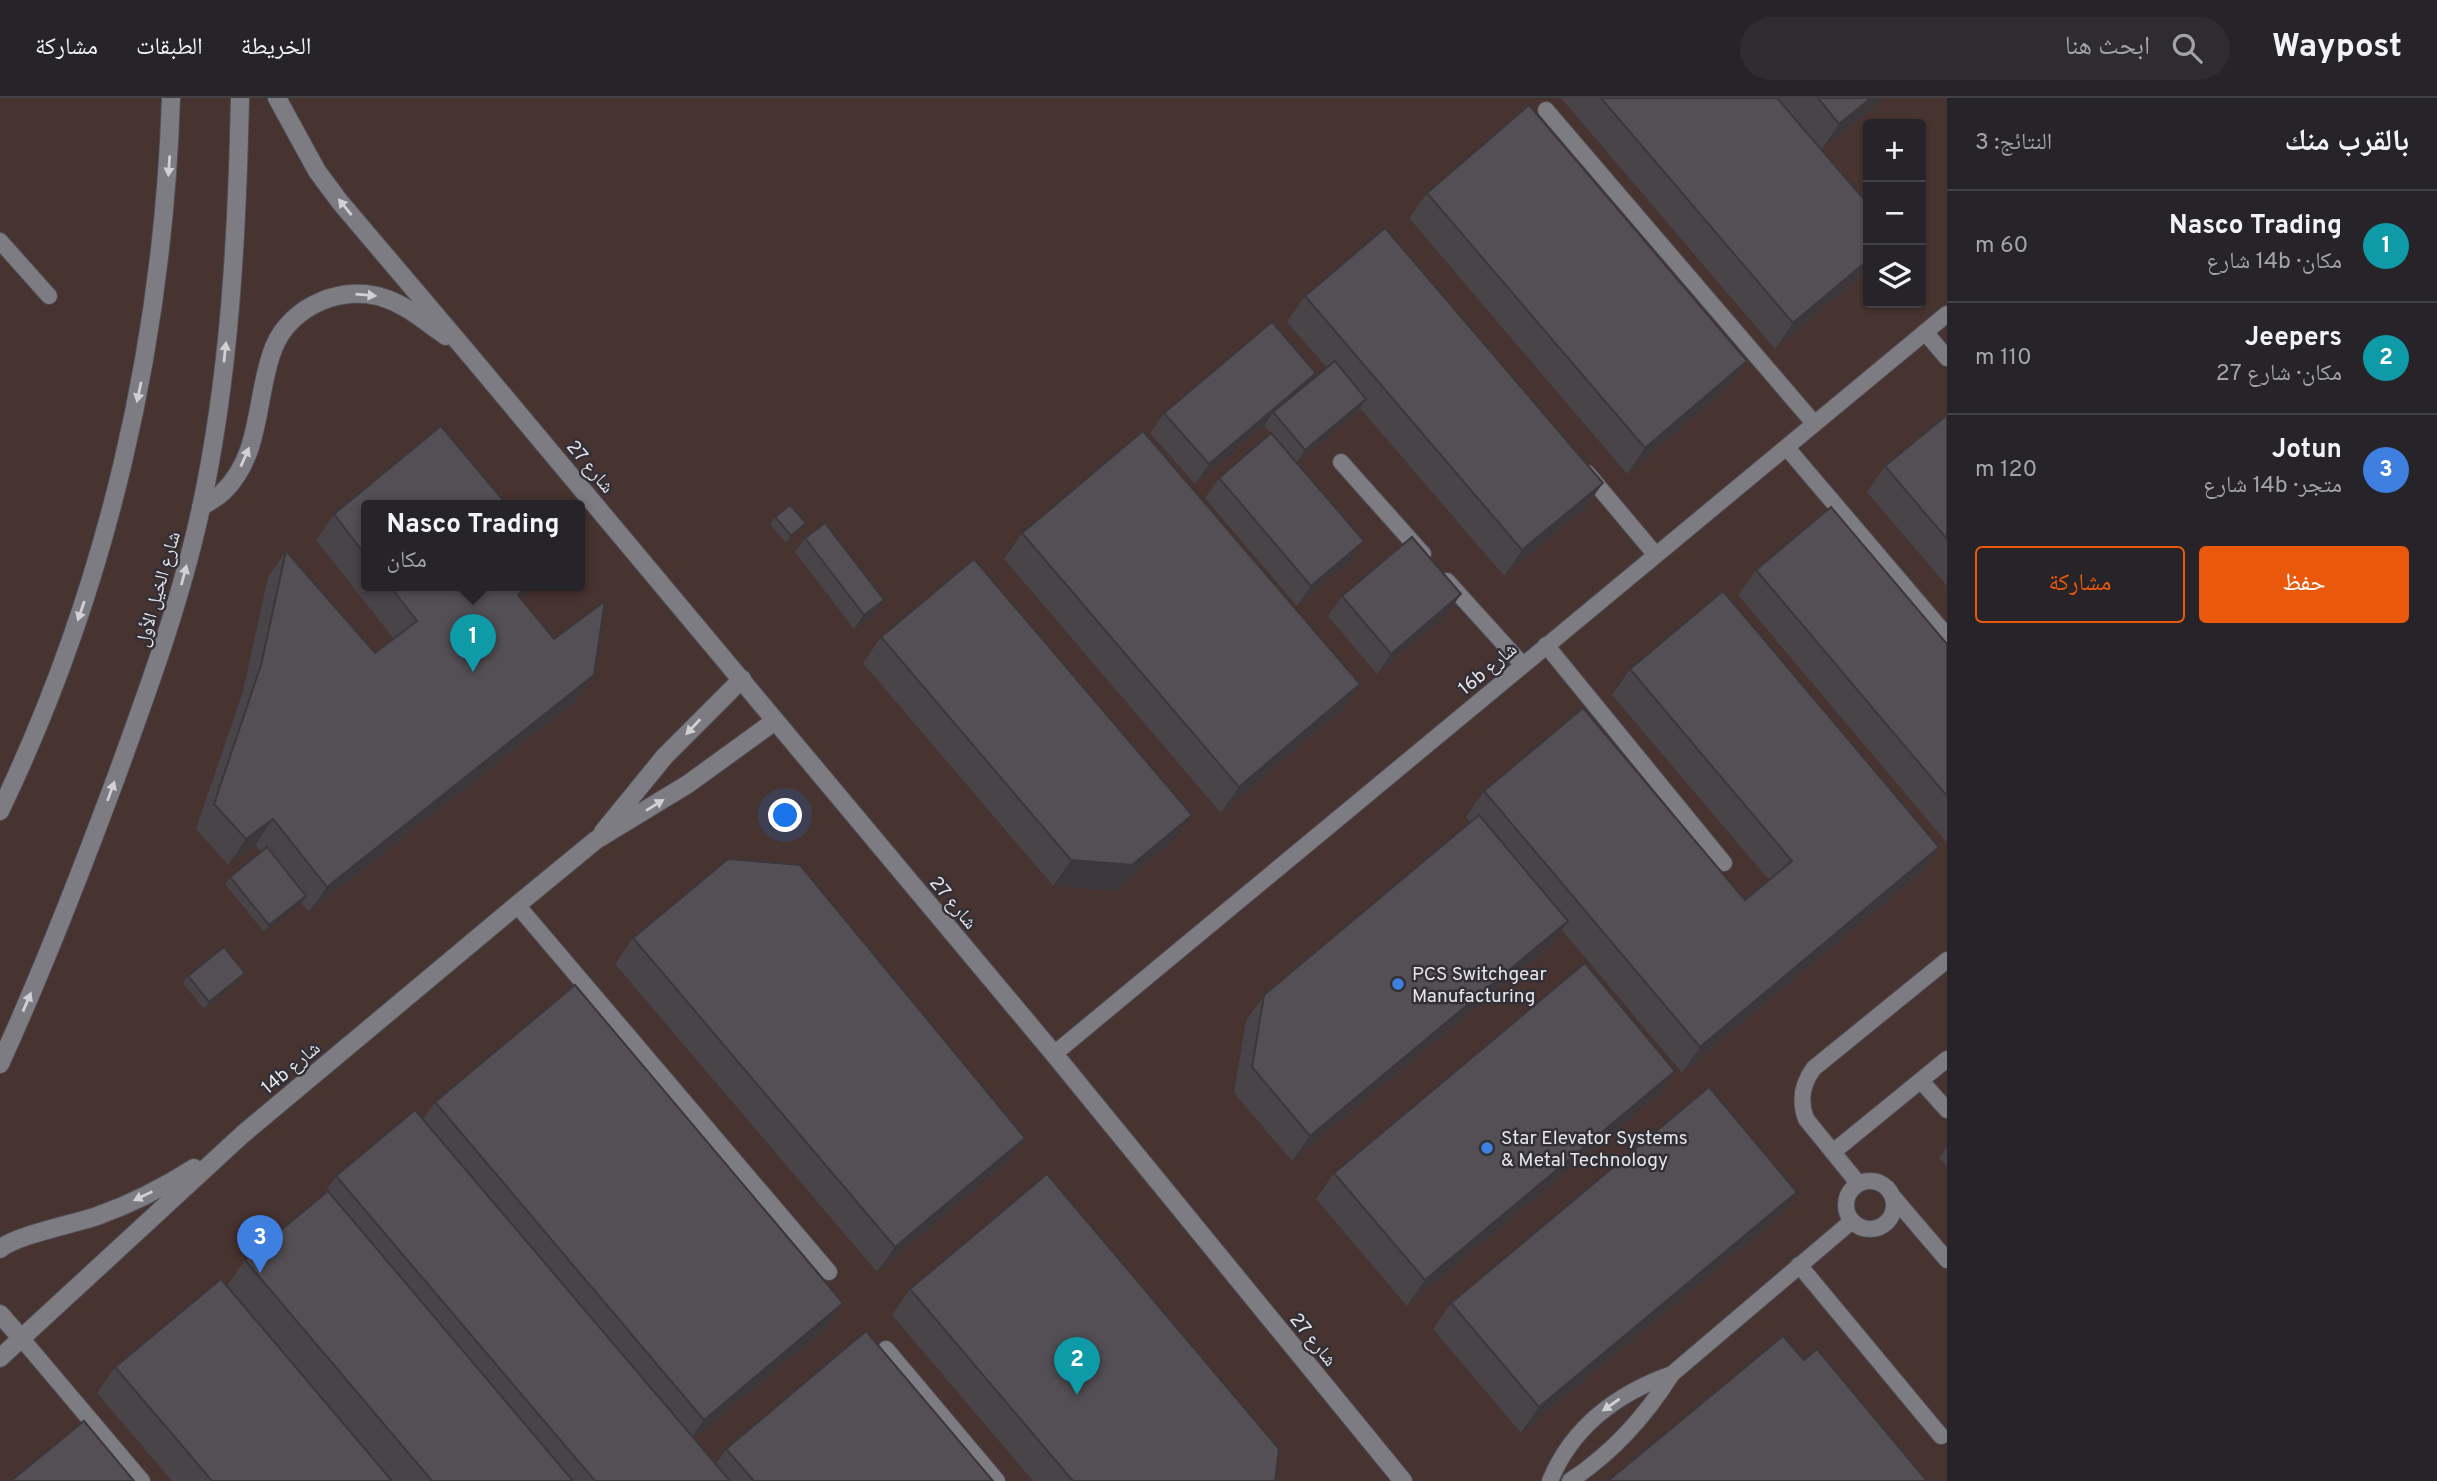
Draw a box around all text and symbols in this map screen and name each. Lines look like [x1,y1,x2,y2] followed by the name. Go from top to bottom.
[1740,17,2230,80] search box
[2272,27,2402,69] text: Waypost
[2168,29,2206,67] icon: search
[2065,31,2150,64] text: ابحث هنا
[35,33,98,63] text: مشاركة
[136,33,203,63] text: الطبقات
[241,33,311,63] text: الخريطة
[1863,119,1926,308] map controls
[1863,119,1926,182] button: +
[2284,124,2409,161] text: بالقرب منك
[1975,129,2052,158] text: النتائج: 3
[163,155,174,177] one-way arrow
[1863,182,1926,245] button: −
[337,199,352,217] one-way arrow
[2169,210,2342,243] text: Nasco Trading
[1975,232,2028,261] text: 60 m
[2381,232,2391,261] text: 1
[1863,245,1926,308] button: layers
[2206,248,2342,277] text: مكان · 14b شارع
[355,290,377,301] one-way arrow
[2245,322,2342,355] text: Jeepers
[219,340,230,362] one-way arrow
[1975,344,2032,373] text: 110 m
[2379,344,2393,373] text: 2
[2216,360,2342,389] text: مكان · شارع 27
[134,381,145,403] one-way arrow
[2272,434,2342,467] text: Jotun
[560,436,619,499] street label: شارع 27
[239,447,251,467] one-way arrow
[1975,456,2037,485] text: 120 m
[2379,456,2393,485] text: 3
[2203,472,2342,501] text: متجر · 14b شارع
[361,500,585,591] popup
[386,509,560,542] text: Nasco Trading
[131,529,187,650] street label: شارع الخيل الأول
[1975,546,2185,623] button: مشاركة
[2199,546,2409,623] button: حفظ
[386,547,427,576] text: مكان
[180,564,190,585] one-way arrow
[75,601,86,622] one-way arrow
[450,614,496,672] pin: 1
[1454,638,1523,701] street label: 16b شارع
[685,718,701,736] one-way arrow
[106,780,117,801] one-way arrow
[768,798,802,832] your location
[646,799,665,812] one-way arrow
[923,872,982,935] street label: شارع 27
[1412,963,1547,1009] place label: PCS Switchgear Manufacturing
[1390,976,1406,992] marker: PCS Switchgear Manufacturing
[21,991,32,1012] one-way arrow
[257,1037,326,1100] street label: 14b شارع
[1501,1127,1688,1173] place label: Star Elevator Systems & Metal Technology
[1479,1140,1495,1156] marker: Star Elevator Systems & Metal Technology
[133,1190,153,1201] one-way arrow
[237,1215,283,1273] pin: 3
[1284,1309,1341,1372] street label: شارع 27
[1054,1337,1100,1395] pin: 2
[1602,1398,1620,1412] one-way arrow

